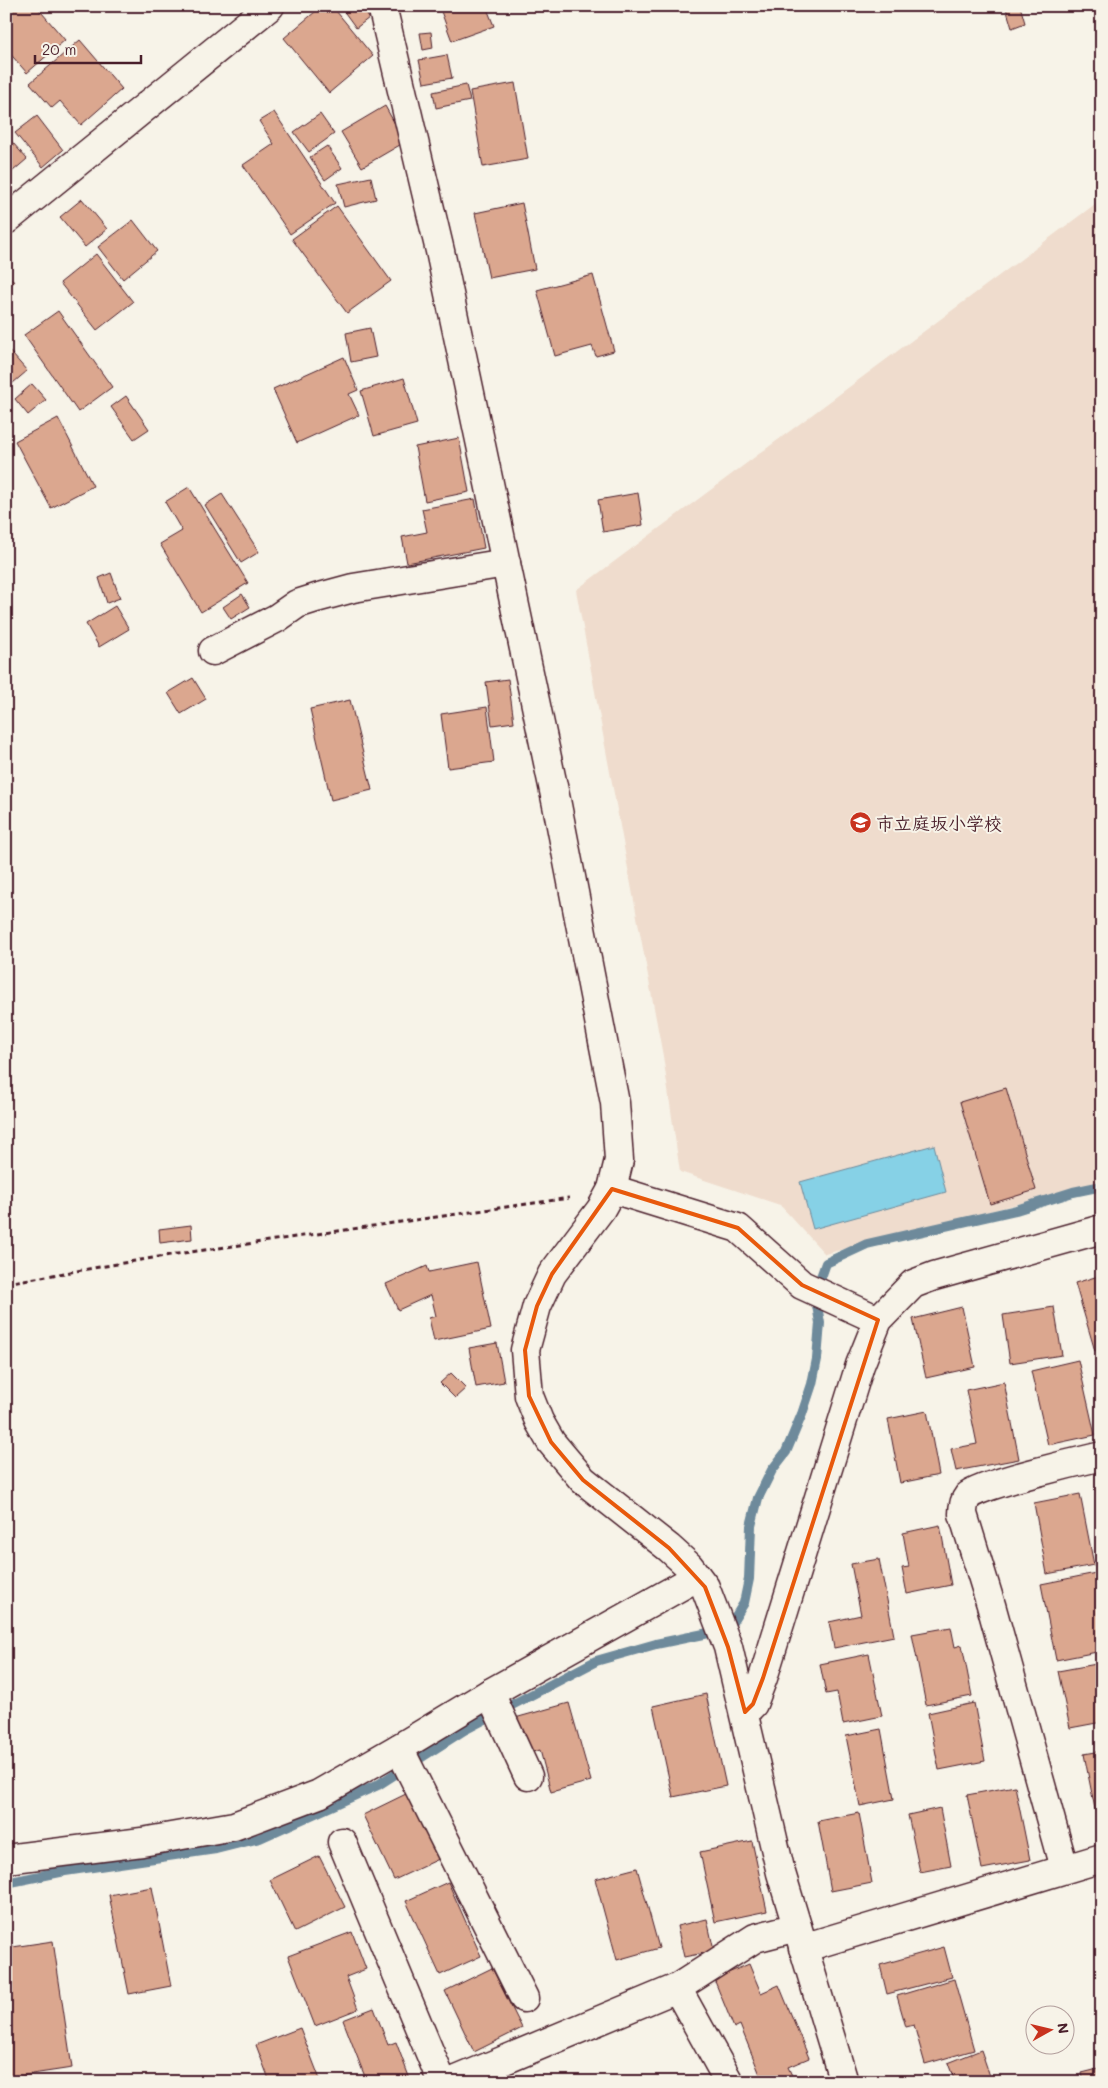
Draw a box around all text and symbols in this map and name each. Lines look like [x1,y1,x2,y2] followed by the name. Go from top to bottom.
[35,32,141,64] scale bar
[42,39,76,59] text: 20 m
[848,811,872,835] school or university icon: 市立庭坂小学校
[876,811,1002,835] place label: 市立庭坂小学校
[1026,2006,1076,2056] north arrow
[1053,2022,1074,2035] text: N

